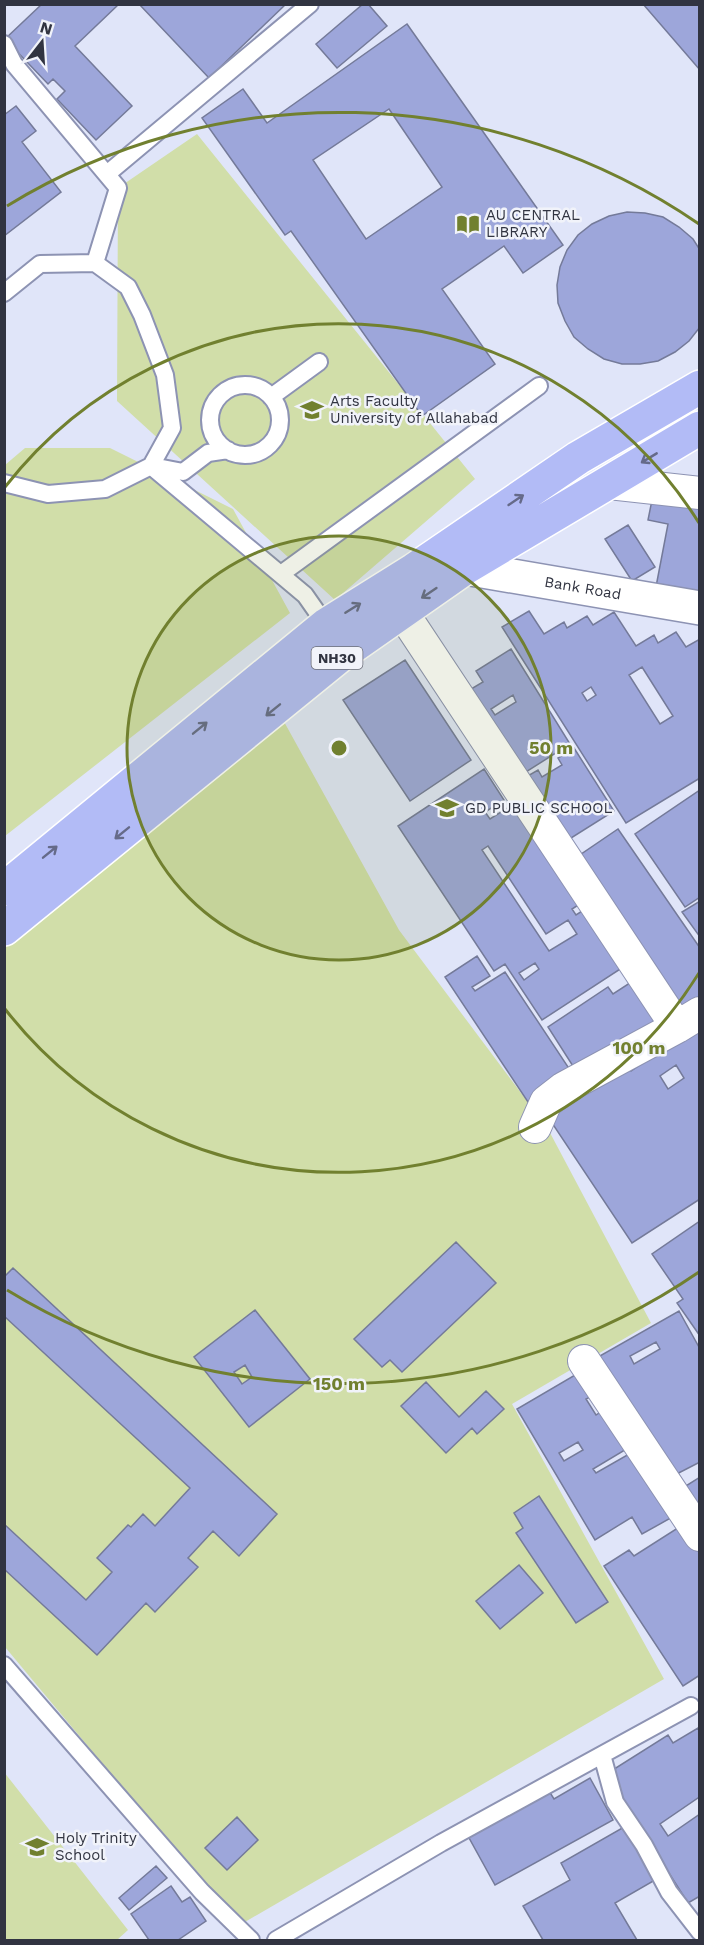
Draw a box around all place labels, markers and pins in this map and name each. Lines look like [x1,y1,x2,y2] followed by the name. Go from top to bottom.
[486,206,580,241] place label: AU CENTRAL LIBRARY
[455,211,481,237] library icon: AU CENTRAL LIBRARY
[330,392,498,427] place label: Arts Faculty University of Allahabad
[299,397,325,423] school or university icon: Arts Faculty University of Allahabad
[329,738,349,758] centre of rings
[434,795,460,821] school or university icon: GD PUBLIC SCHOOL
[465,799,613,817] place label: GD PUBLIC SCHOOL
[55,1829,137,1864] place label: Holy Trinity School
[24,1834,50,1860] school or university icon: Holy Trinity School

